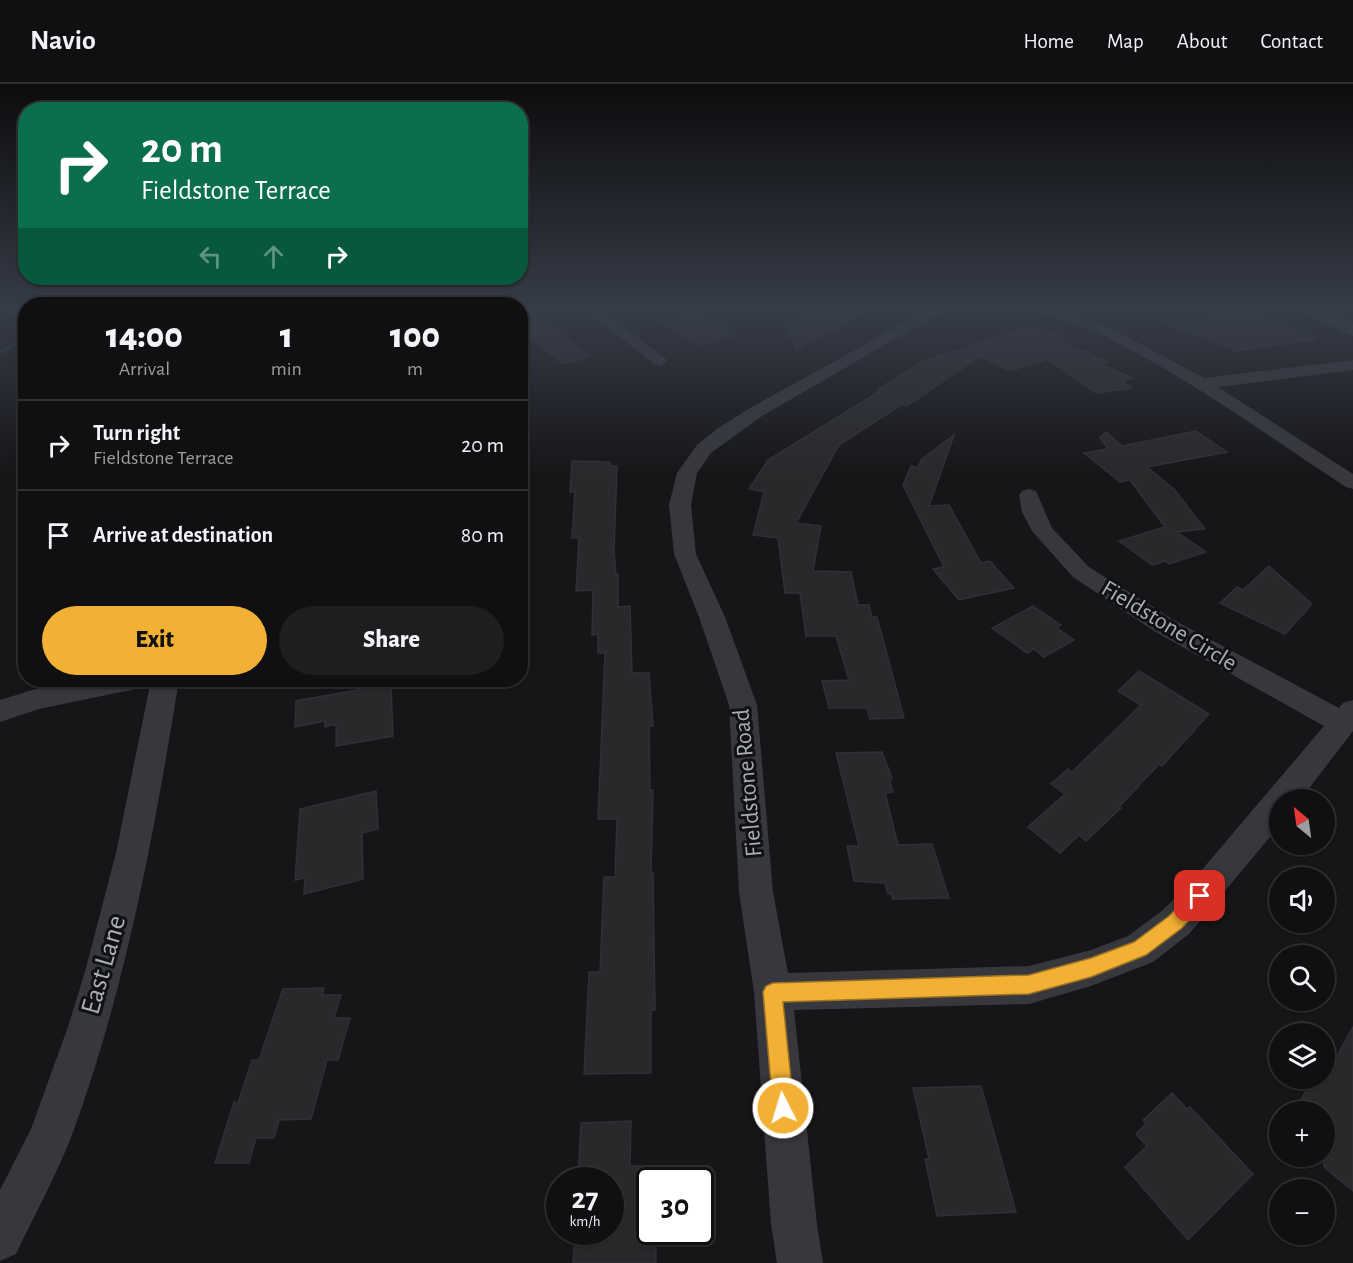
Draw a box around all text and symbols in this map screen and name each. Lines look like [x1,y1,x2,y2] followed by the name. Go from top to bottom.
[30,27,96,55] text: Navio
[1023,31,1074,52] text: Home
[1107,31,1144,52] text: Map
[1177,31,1227,52] text: About
[1260,31,1323,52] text: Contact
[42,126,120,204] icon: right
[141,128,223,170] text: 20 m
[141,177,331,204] text: Fieldstone Terrace
[194,240,227,273] icon: left
[257,240,290,273] icon: ahead
[320,240,353,273] icon: right
[106,318,183,354] text: 14:00
[280,318,293,354] text: 1
[390,318,440,354] text: 100
[119,359,170,379] text: Arrival
[271,359,302,379] text: min
[407,359,423,379] text: m
[93,422,180,444] text: Turn right
[42,429,75,462] icon: right
[461,434,504,456] text: 20 m
[93,448,234,468] text: Fieldstone Terrace
[42,519,75,552] icon: arrive
[93,524,273,546] text: Arrive at destination
[461,524,504,546] text: 80 m
[1097,576,1241,676] street label: Fieldstone Circle
[42,606,267,675] button: Exit
[279,606,504,675] button: Share
[730,708,766,858] street label: Fieldstone Road
[1269,789,1335,855] north arrow
[1269,789,1335,1245] map controls
[1269,867,1335,933] button: sound
[1174,870,1225,921] pin
[1183,879,1216,912] icon: arrive
[77,912,131,1018] street label: East Lane
[1269,945,1335,1011] button: search
[1269,1023,1335,1089] button: layers
[751,1076,815,1140] position arrow
[1269,1101,1335,1167] button: +
[636,1167,714,1245] speed limit sign: 30
[1269,1179,1335,1245] button: −
[571,1184,599,1214] text: 27
[570,1214,600,1229] text: km/h

